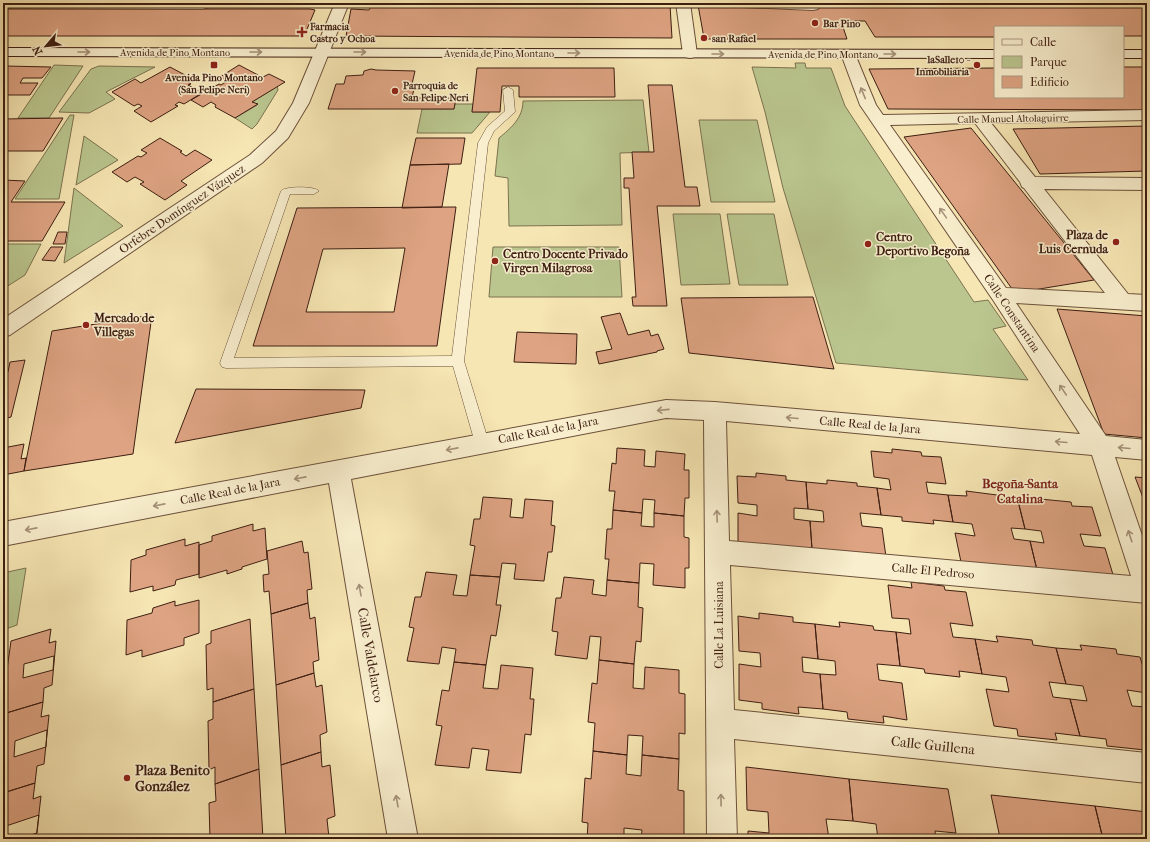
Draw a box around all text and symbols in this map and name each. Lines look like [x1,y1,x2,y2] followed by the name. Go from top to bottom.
[810,18,820,28] marker: Bar Pino
[823,18,860,30] place label: Bar Pino
[309,21,375,45] place label: Farmacia Castro y Ochoa
[26,26,66,66] north arrow
[994,26,1124,98] legend
[297,27,307,37] marker: Farmacia Castro y Ochoa
[699,33,709,43] marker: san Rafael
[712,33,756,45] place label: san Rafael
[1030,35,1056,49] text: Calle
[30,43,45,57] text: N
[119,47,230,59] street label: Avenida de Pino Montano
[77,48,90,56] one-way arrow
[249,48,262,56] one-way arrow
[353,48,366,56] one-way arrow
[443,48,554,60] street label: Avenida de Pino Montano
[567,49,580,57] one-way arrow
[767,49,878,61] street label: Avenida de Pino Montano
[711,50,724,58] one-way arrow
[883,50,896,58] one-way arrow
[916,54,970,78] place label: laSalle10 - Inmobiliaria
[1030,55,1067,69] text: Parque
[209,60,219,70] marker: Avenida Pino Montano (San Felipe Neri)
[972,60,982,70] marker: laSalle10 - Inmobiliaria
[164,72,263,96] place label: Avenida Pino Montano (San Felipe Neri)
[1030,75,1069,89] text: Edificio
[403,80,470,104] place label: Parroquia de San Felipe Neri
[390,86,400,96] marker: Parroquia de San Felipe Neri
[859,87,867,99] one-way arrow
[957,112,1069,126] street label: Calle Manuel Altolaguirre
[116,161,248,256] street label: Orfebre Domínguez Vázquez
[939,207,947,218] one-way arrow
[1039,228,1108,256] place label: Plaza de Luis Cernuda
[876,230,970,259] place label: Centro Deportivo Begoña
[1111,237,1121,247] marker: Plaza de Luis Cernuda
[863,239,873,249] marker: Centro Deportivo Begoña
[502,247,628,276] place label: Centro Docente Privado Virgen Milagrosa
[490,256,500,266] marker: Centro Docente Privado Virgen Milagrosa
[981,271,1044,355] street label: Calle Constantina
[93,311,154,340] place label: Mercado de Villegas
[81,320,91,330] marker: Mercado de Villegas
[1059,385,1067,396] one-way arrow
[657,406,670,413] one-way arrow
[497,413,600,447] street label: Calle Real de la Jara
[786,414,799,422] one-way arrow
[819,414,922,436] street label: Calle Real de la Jara
[1055,438,1068,446] one-way arrow
[1118,444,1131,451] one-way arrow
[446,445,459,453] one-way arrow
[179,474,282,508] street label: Calle Real de la Jara
[294,474,307,482] one-way arrow
[982,476,1059,506] district label: Begoña-Santa Catalina
[152,501,165,509] one-way arrow
[714,510,721,523] one-way arrow
[25,525,38,533] one-way arrow
[1126,531,1134,543] one-way arrow
[891,560,975,582] street label: Calle El Pedroso
[712,581,726,669] street label: Calle La Luisiana
[355,584,363,597] one-way arrow
[354,606,387,704] street label: Calle Valdelarco
[890,733,976,758] street label: Calle Guillena
[135,762,210,795] place label: Plaza Benito González
[122,773,132,783] marker: Plaza Benito González
[392,794,400,807] one-way arrow
[717,794,725,807] one-way arrow

